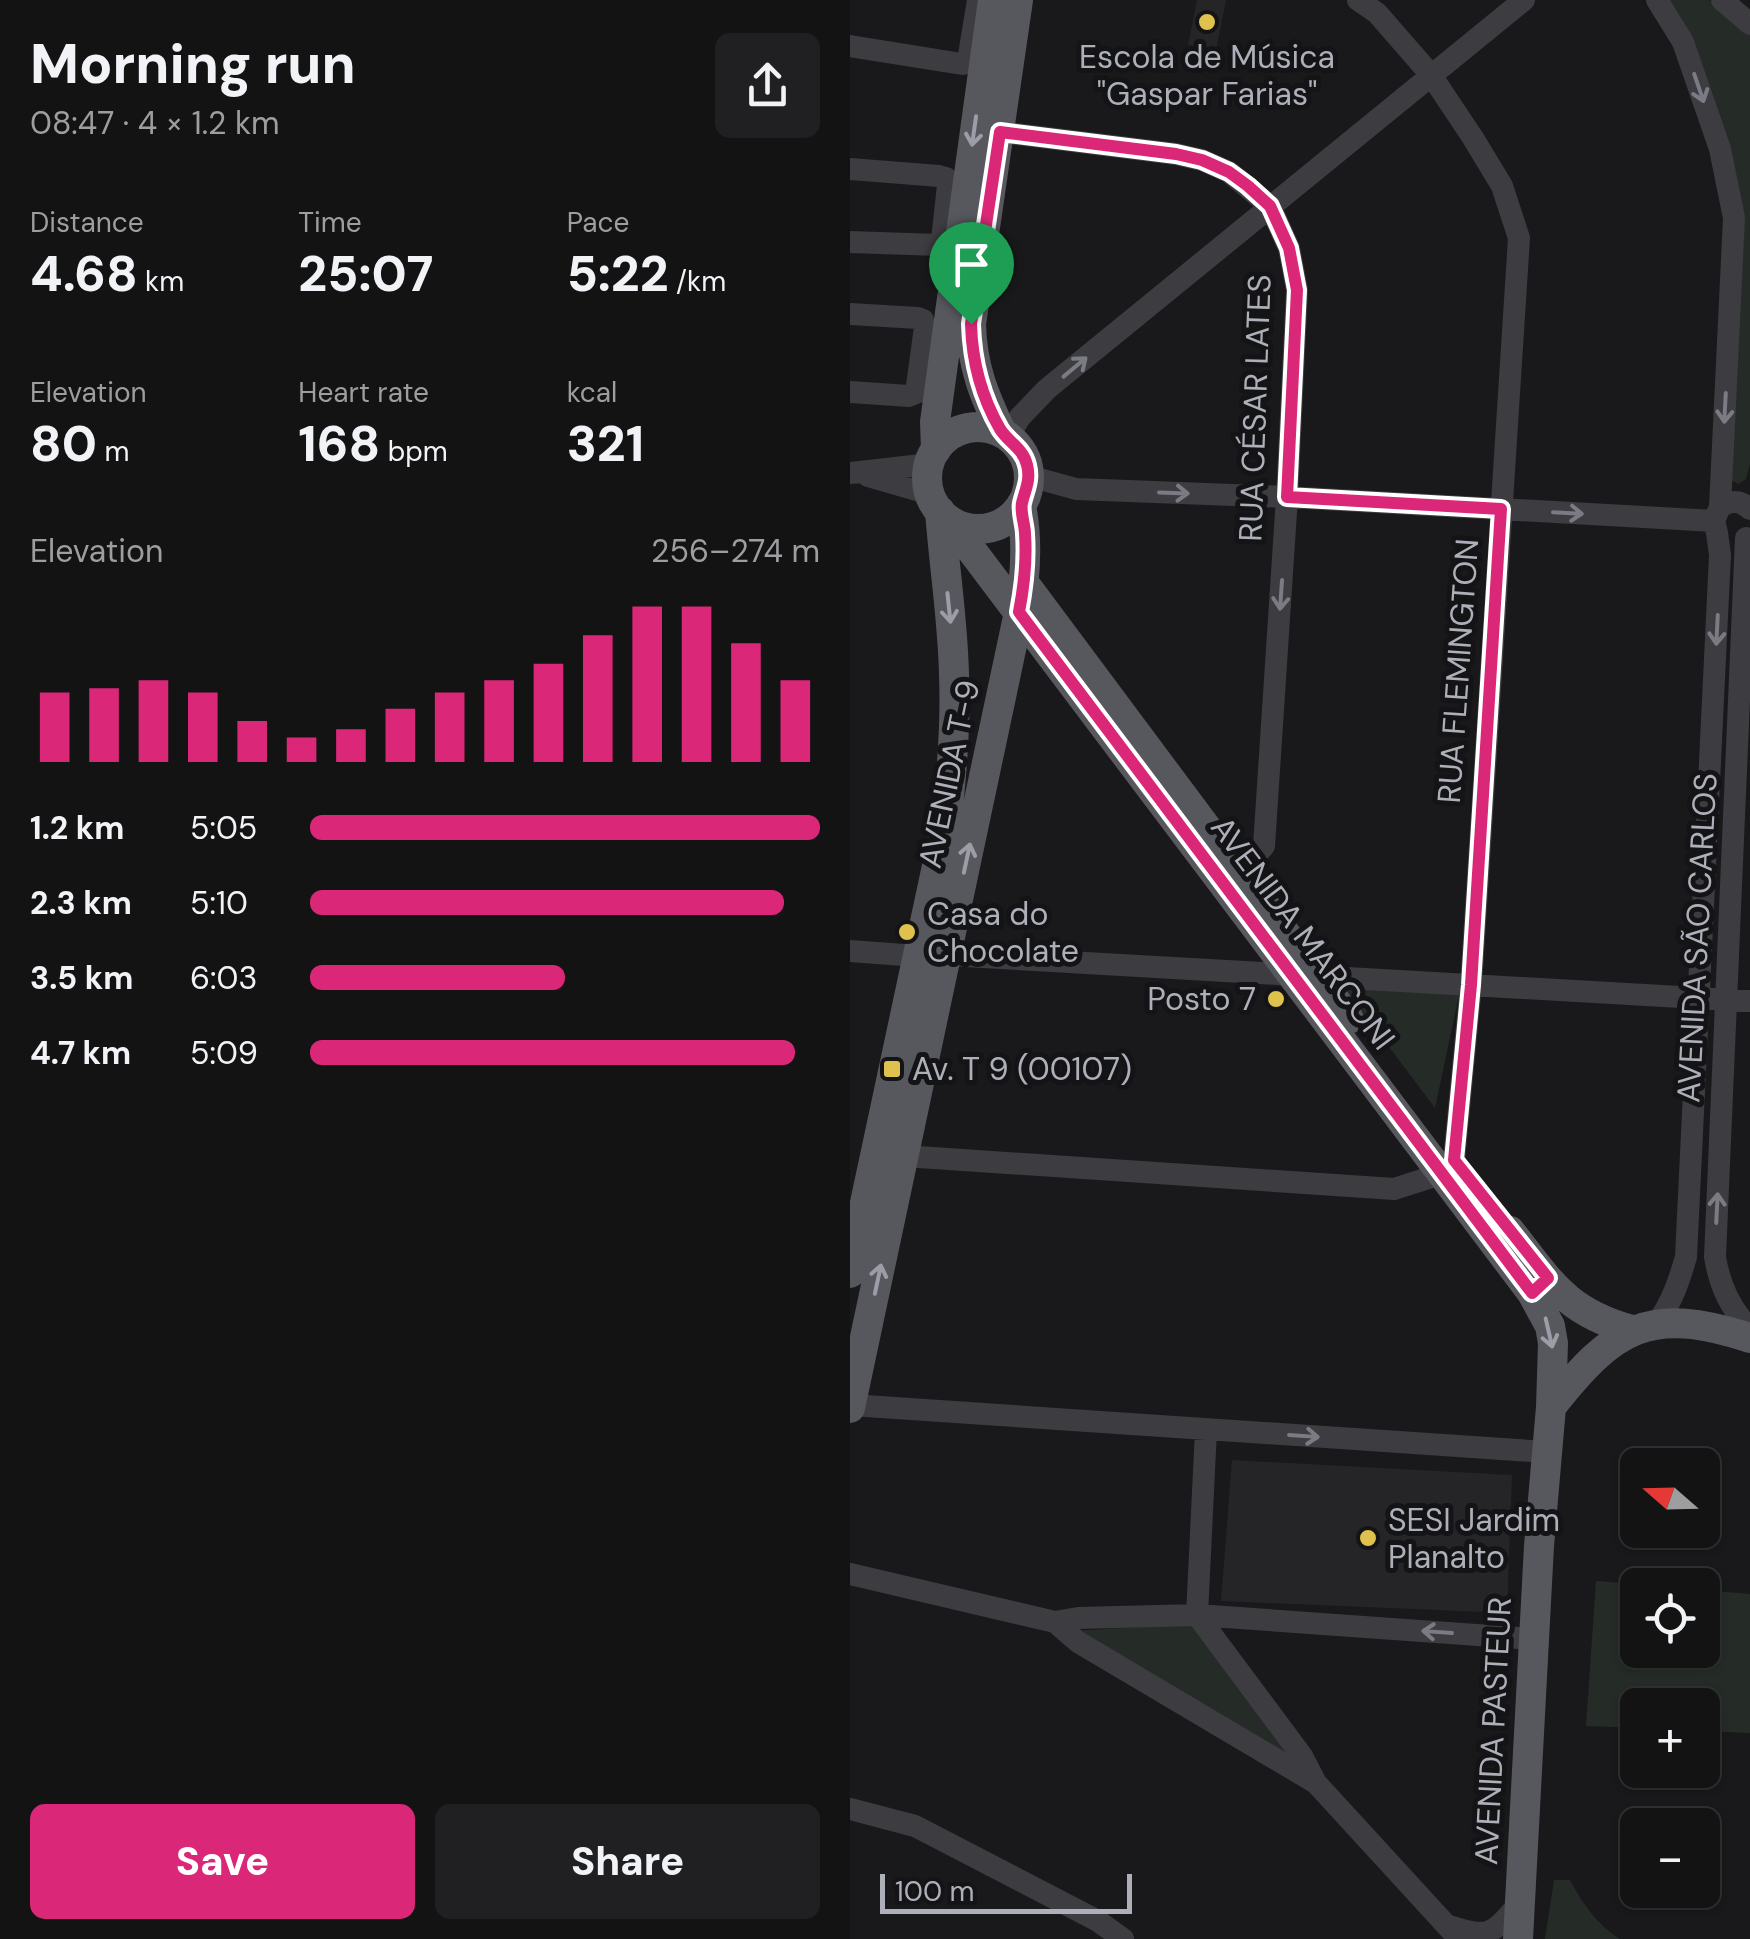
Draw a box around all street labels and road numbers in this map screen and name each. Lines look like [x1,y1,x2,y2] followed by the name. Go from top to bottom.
[1229,274,1281,542] street label: RUA CÉSAR LATES
[1428,537,1488,805] street label: RUA FLEMINGTON
[909,676,989,872] street label: AVENIDA T-9
[1667,772,1727,1104] street label: AVENIDA SÃO CARLOS
[1201,808,1405,1058] street label: AVENIDA MARCONI
[1465,1596,1521,1866] street label: AVENIDA PASTEUR

